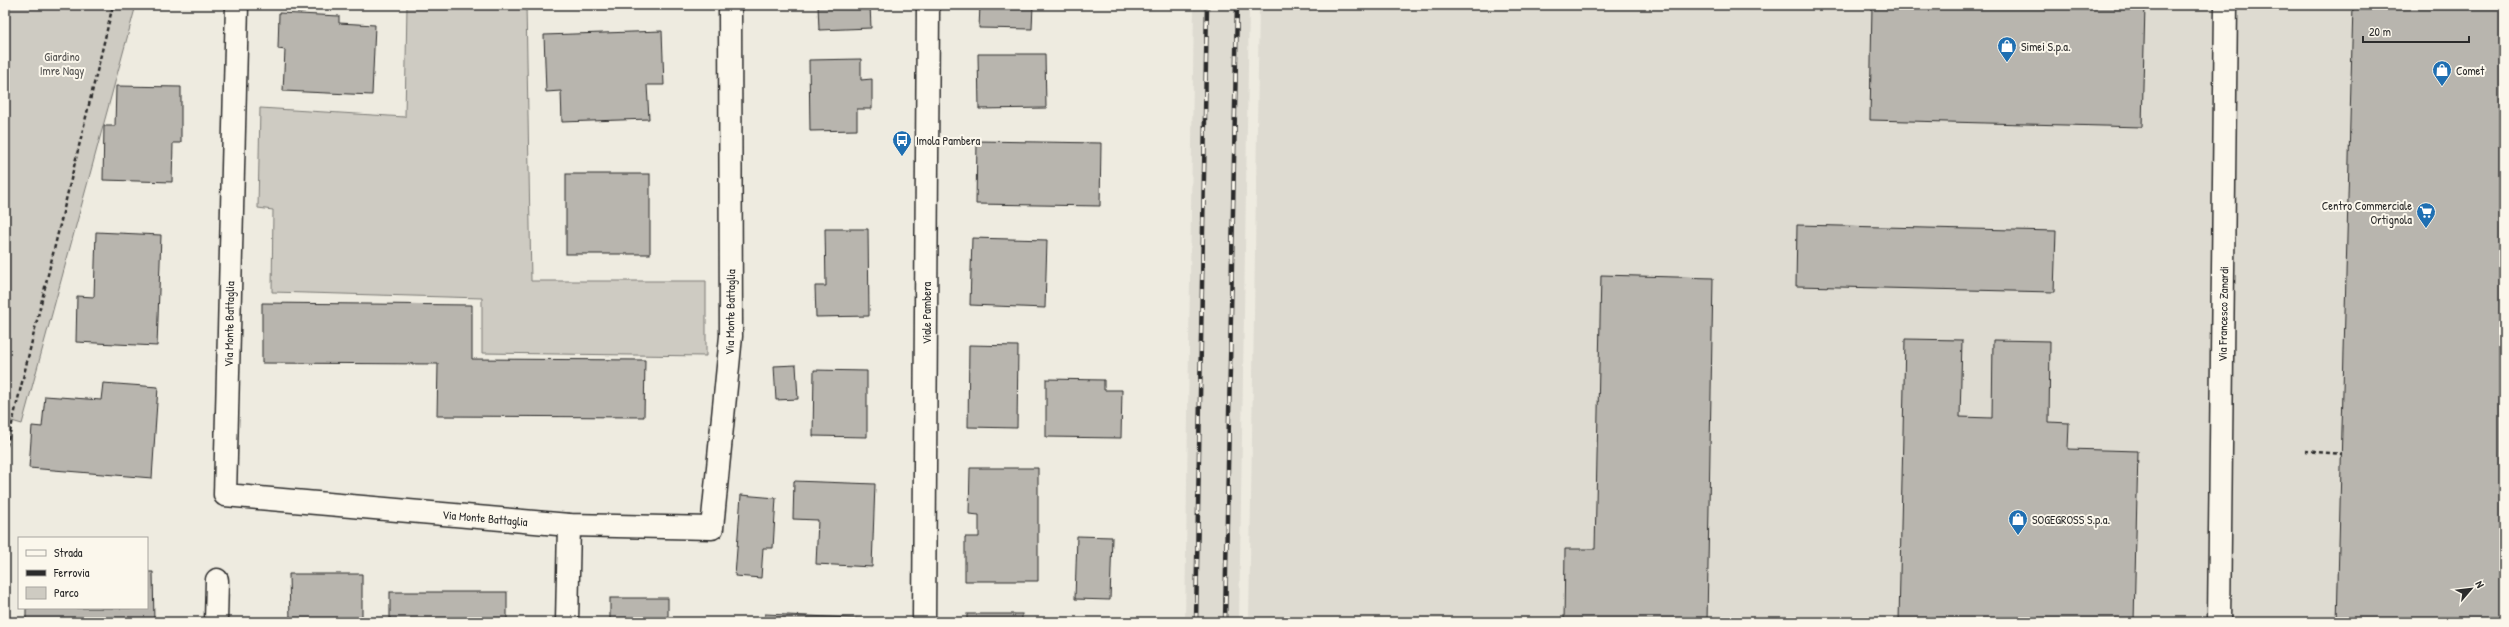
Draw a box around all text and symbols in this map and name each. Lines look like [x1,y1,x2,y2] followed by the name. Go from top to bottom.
[2363,18,2469,44] scale bar
[2369,23,2391,40] text: 20 m
[1996,35,2018,63] shop icon: Simei S.p.a.
[2021,38,2071,55] place label: Simei S.p.a.
[40,48,84,79] park label: Giardino Imre Nagy
[2431,59,2453,87] shop icon: Comet
[2456,62,2485,79] place label: Comet
[891,129,913,157] bus stop icon: Imola Pambera
[916,132,980,149] place label: Imola Pambera
[2322,197,2412,228] place label: Centro Commerciale Ortignola
[2415,201,2437,229] supermarket icon: Centro Commerciale Ortignola
[2214,266,2232,362] street label: Via Francesco Zanardi
[721,269,739,355] street label: Via Monte Battaglia
[220,281,238,367] street label: Via Monte Battaglia
[918,281,935,344] street label: Viale Pambera
[442,506,529,530] street label: Via Monte Battaglia
[2007,508,2029,536] shop icon: SOGEGROSS S.p.a.
[2032,511,2110,528] place label: SOGEGROSS S.p.a.
[18,537,148,609] legend
[54,544,83,561] text: Strada
[53,564,90,581] text: Ferrovia
[2451,569,2491,609] north arrow
[2472,578,2487,590] text: N
[54,584,79,601] text: Parco

